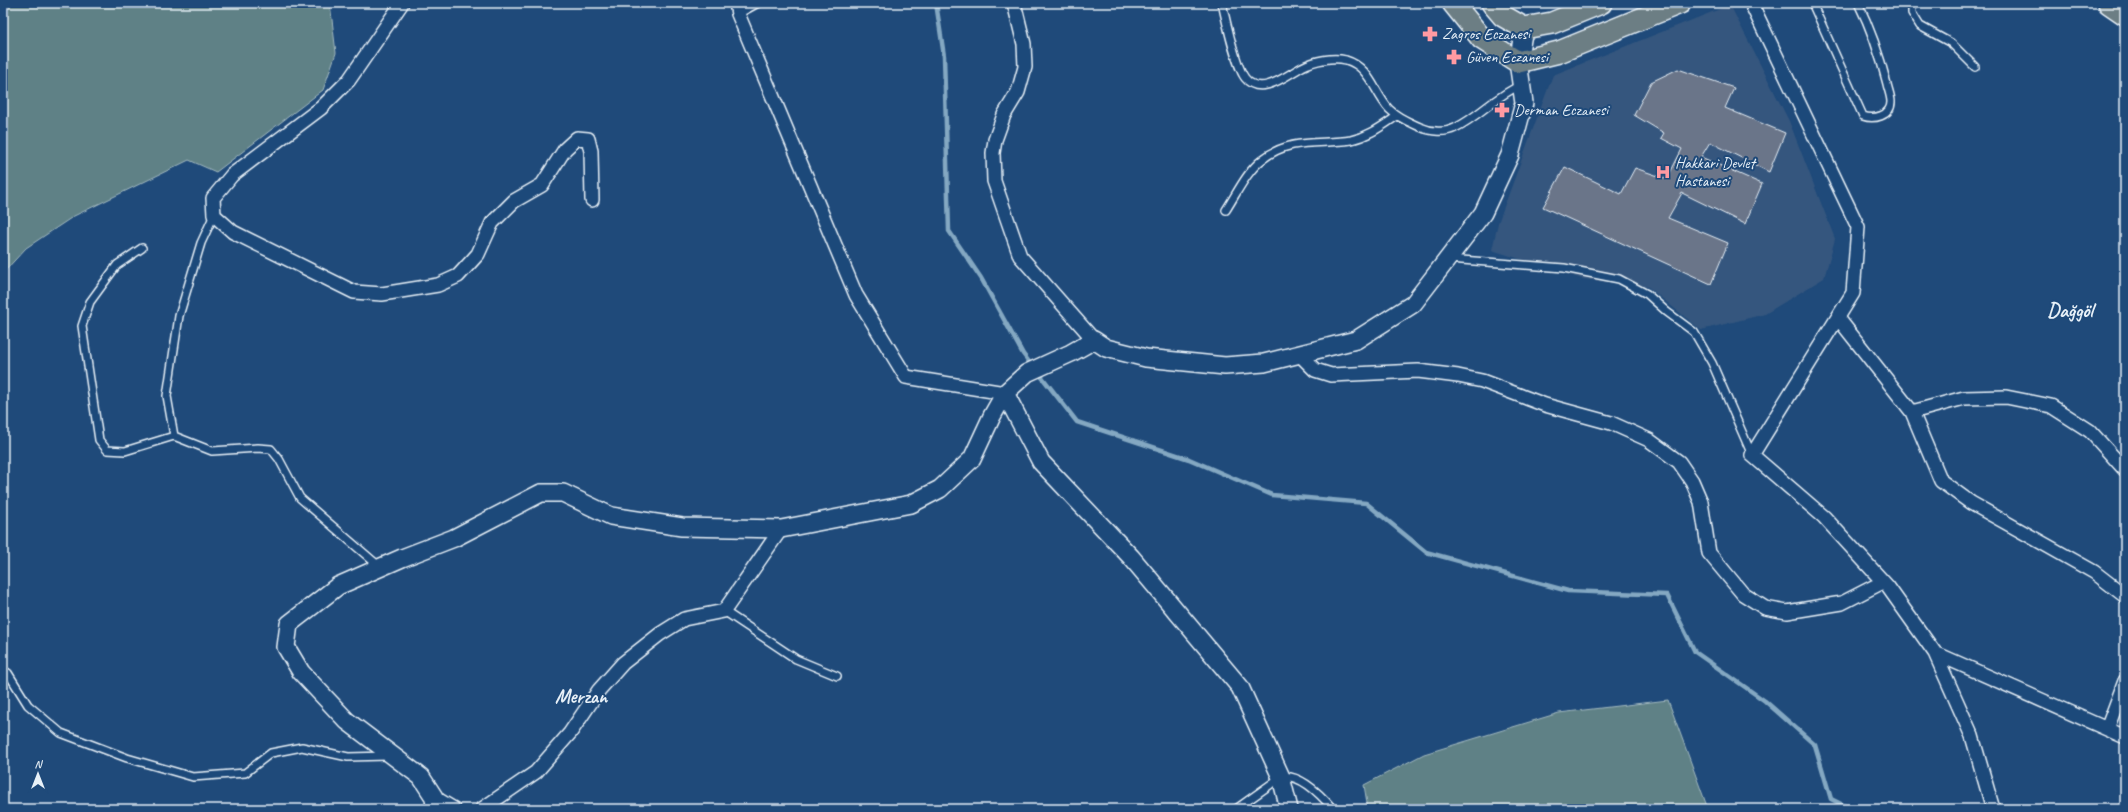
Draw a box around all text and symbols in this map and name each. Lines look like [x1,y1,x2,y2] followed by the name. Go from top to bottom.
[1442,24,1532,44] place label: Zagros Eczanesi
[1421,25,1439,43] pharmacy icon: Zagros Eczanesi
[1466,47,1550,67] place label: Güven Eczanesi
[1445,48,1463,66] pharmacy icon: Güven Eczanesi
[1514,100,1610,120] place label: Derman Eczanesi
[1493,101,1511,119] pharmacy icon: Derman Eczanesi
[1675,153,1758,191] place label: Hakkari Devlet Hastanesi
[1654,163,1672,181] hospital icon: Hakkari Devlet Hastanesi
[2047,298,2097,323] district label: Dağgöl
[555,684,609,709] district label: Merzan
[18,754,58,794] north arrow
[35,757,44,771] text: N

